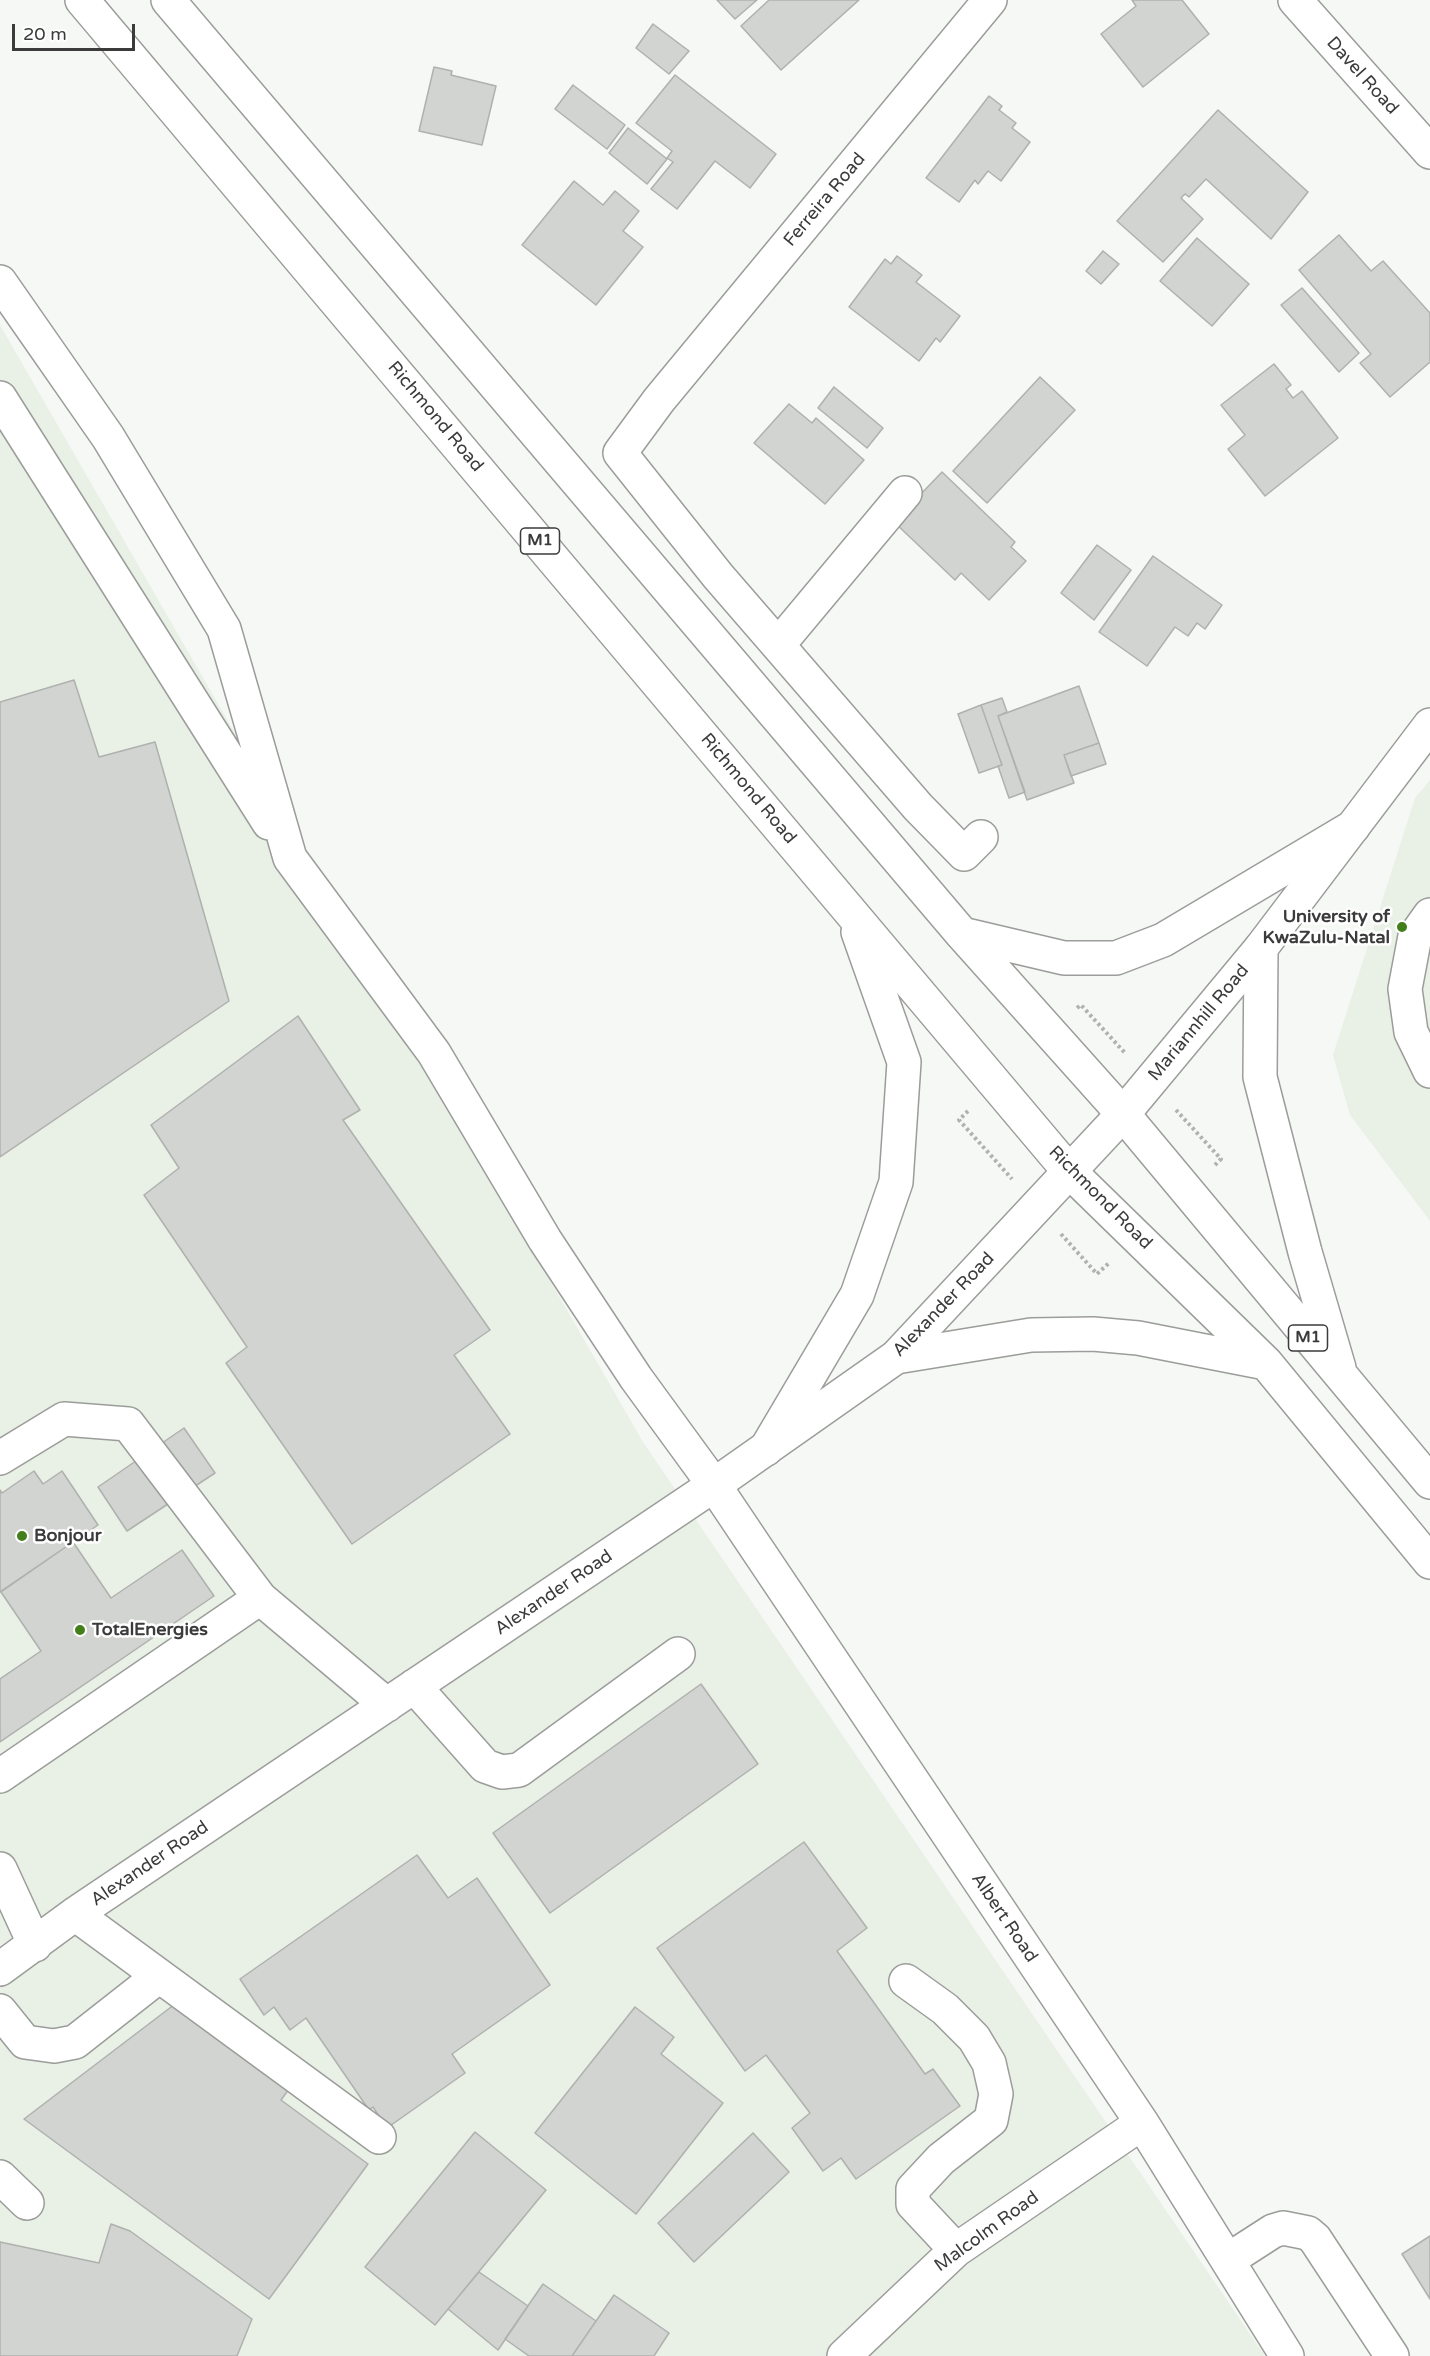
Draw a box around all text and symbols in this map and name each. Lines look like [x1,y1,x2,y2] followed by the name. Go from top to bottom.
[15,12,138,50] scale bar
[23,23,67,45] text: 20 m
[1321,33,1403,119] street label: Davel Road
[780,149,870,251] street label: Ferreira Road
[383,357,487,477] street label: Richmond Road
[520,528,560,554] road number: M1
[696,729,800,849] street label: Richmond Road
[1263,906,1390,948] place label: University of KwaZulu-Natal
[1395,920,1409,934] marker: University of KwaZulu-Natal
[1144,960,1254,1086] street label: Mariannhill Road
[1044,1142,1156,1254] street label: Richmond Road
[889,1248,999,1362] street label: Alexander Road
[1288,1325,1328,1351] road number: M1
[34,1525,102,1547] place label: Bonjour
[15,1529,29,1543] marker: Bonjour
[491,1546,617,1640] street label: Alexander Road
[92,1619,208,1641] place label: TotalEnergies
[73,1623,87,1637] marker: TotalEnergies
[87,1817,213,1911] street label: Alexander Road
[966,1869,1042,1967] street label: Albert Road
[931,2187,1043,2277] street label: Malcolm Road

